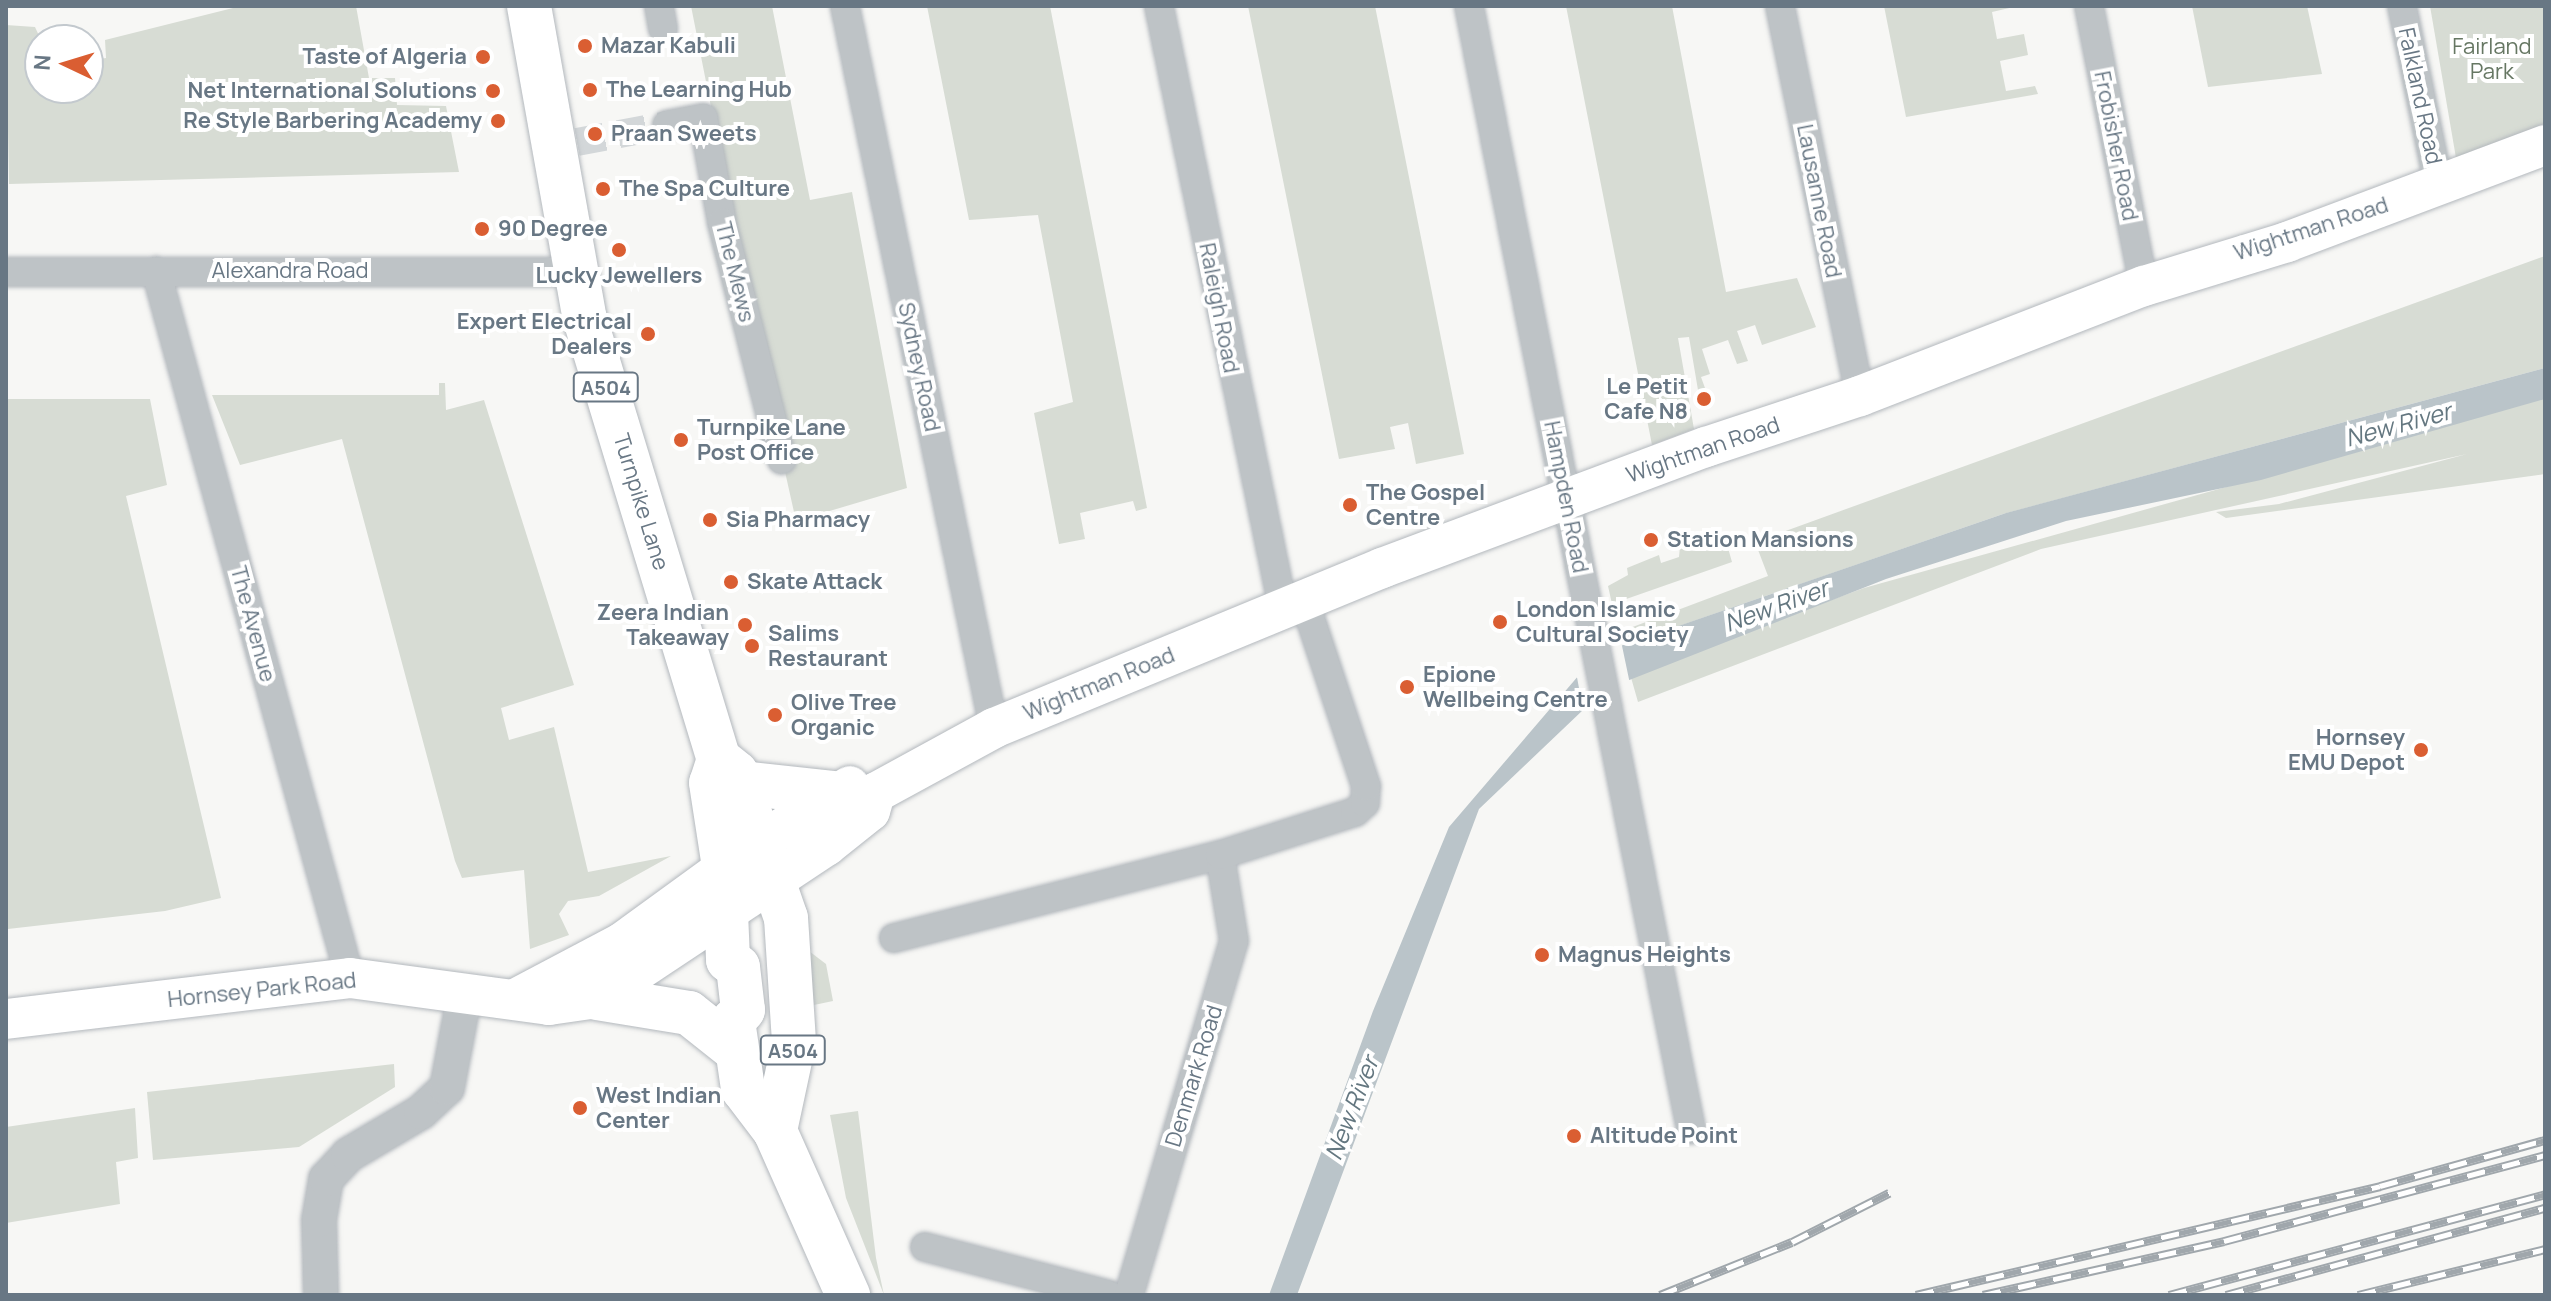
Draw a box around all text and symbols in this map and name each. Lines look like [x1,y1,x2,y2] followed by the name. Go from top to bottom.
[24,24,104,104] north arrow
[2393,25,2447,167] street label: Falkland Road
[601,33,736,59] place label: Mazar Kabuli
[2452,33,2532,84] park label: Fairland Park
[576,37,594,55] marker: Mazar Kabuli
[302,44,467,70] place label: Taste of Algeria
[474,48,492,66] marker: Taste of Algeria
[27,54,58,71] text: N
[2089,69,2143,223] street label: Frobisher Road
[606,77,792,103] place label: The Learning Hub
[187,78,477,104] place label: Net International Solutions
[581,81,599,99] marker: The Learning Hub
[484,82,502,100] marker: Net International Solutions
[183,108,482,134] place label: Re Style Barbering Academy
[489,112,507,130] marker: Re Style Barbering Academy
[611,121,757,147] place label: Praan Sweets
[1791,122,1847,280] street label: Lausanne Road
[586,125,604,143] marker: Praan Sweets
[619,176,790,202] place label: The Spa Culture
[594,180,612,198] marker: The Spa Culture
[2231,192,2391,266] street label: Wightman Road
[498,216,608,242] place label: 90 Degree
[710,219,760,325] street label: The Mews
[473,220,491,238] marker: 90 Degree
[610,241,628,259] marker: Lucky Jewellers
[1193,241,1245,375] street label: Raleigh Road
[211,258,369,284] street label: Alexandra Road
[536,263,702,289] place label: Lucky Jewellers
[892,300,946,434] street label: Sydney Road
[457,308,632,360] place label: Expert Electrical Dealers
[639,325,657,343] marker: Expert Electrical Dealers
[572,371,640,403] road number: A504
[1604,373,1688,424] place label: Le Petit Cafe N8
[1695,390,1713,408] marker: Le Petit Cafe N8
[2342,396,2454,452] water label: New River
[1623,411,1783,489] street label: Wightman Road
[697,414,846,466] place label: Turnpike Lane Post Office
[1538,419,1594,575] street label: Hampden Road
[608,430,674,574] street label: Turnpike Lane
[672,431,690,449] marker: Turnpike Lane Post Office
[1366,479,1485,530] place label: The Gospel Centre
[1341,496,1359,514] marker: The Gospel Centre
[726,507,870,533] place label: Sia Pharmacy
[701,511,719,529] marker: Sia Pharmacy
[1667,527,1854,553] place label: Station Mansions
[1642,531,1660,549] marker: Station Mansions
[225,563,281,685] street label: The Avenue
[747,569,882,595] place label: Skate Attack
[722,573,740,591] marker: Skate Attack
[1720,573,1832,637] water label: New River
[1516,596,1689,648] place label: London Islamic Cultural Society
[596,599,729,650] place label: Zeera Indian Takeaway
[1491,613,1509,631] marker: London Islamic Cultural Society
[736,616,754,634] marker: Zeera Indian Takeaway
[768,620,888,672] place label: Salims Restaurant
[743,637,761,655] marker: Salims Restaurant
[1020,642,1178,726] street label: Wightman Road
[1423,661,1608,712] place label: Epione Wellbeing Centre
[1398,678,1416,696] marker: Epione Wellbeing Centre
[791,689,896,740] place label: Olive Tree Organic
[766,706,784,724] marker: Olive Tree Organic
[2288,724,2405,776] place label: Hornsey EMU Depot
[2412,741,2430,759] marker: Hornsey EMU Depot
[1558,942,1731,968] place label: Magnus Heights
[1533,946,1551,964] marker: Magnus Heights
[166,967,358,1013] street label: Hornsey Park Road
[1160,1002,1228,1150] street label: Denmark Road
[759,1034,827,1066] road number: A504
[1318,1052,1384,1164] water label: New River
[596,1082,721,1134] place label: West Indian Center
[571,1099,589,1117] marker: West Indian Center
[1590,1123,1738,1149] place label: Altitude Point
[1565,1127,1583,1145] marker: Altitude Point

